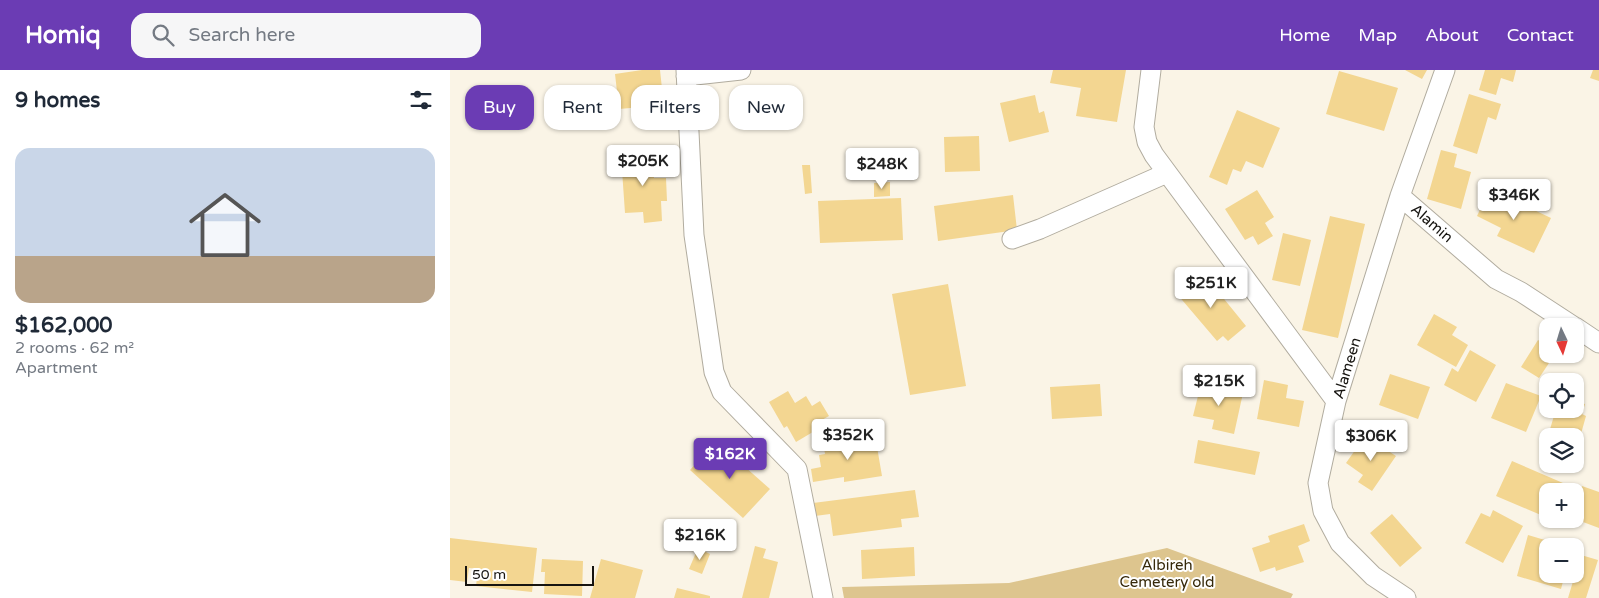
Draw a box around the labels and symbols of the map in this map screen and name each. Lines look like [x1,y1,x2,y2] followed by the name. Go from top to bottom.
[608,144,678,187] pin: $205K
[847,148,917,190] pin: $248K
[1479,178,1549,221] pin: $346K
[1407,200,1457,246] street label: Alamin
[1176,266,1246,309] pin: $251K
[1539,318,1584,362] north arrow
[1329,335,1365,401] street label: Alameen
[1184,364,1254,407] pin: $215K
[813,418,883,461] pin: $352K
[1336,420,1406,462] pin: $306K
[695,438,765,480] pin: $162K
[665,518,735,561] pin: $216K
[1119,556,1215,591] park label: Albireh Cemetery old
[465,563,594,586] scale bar

